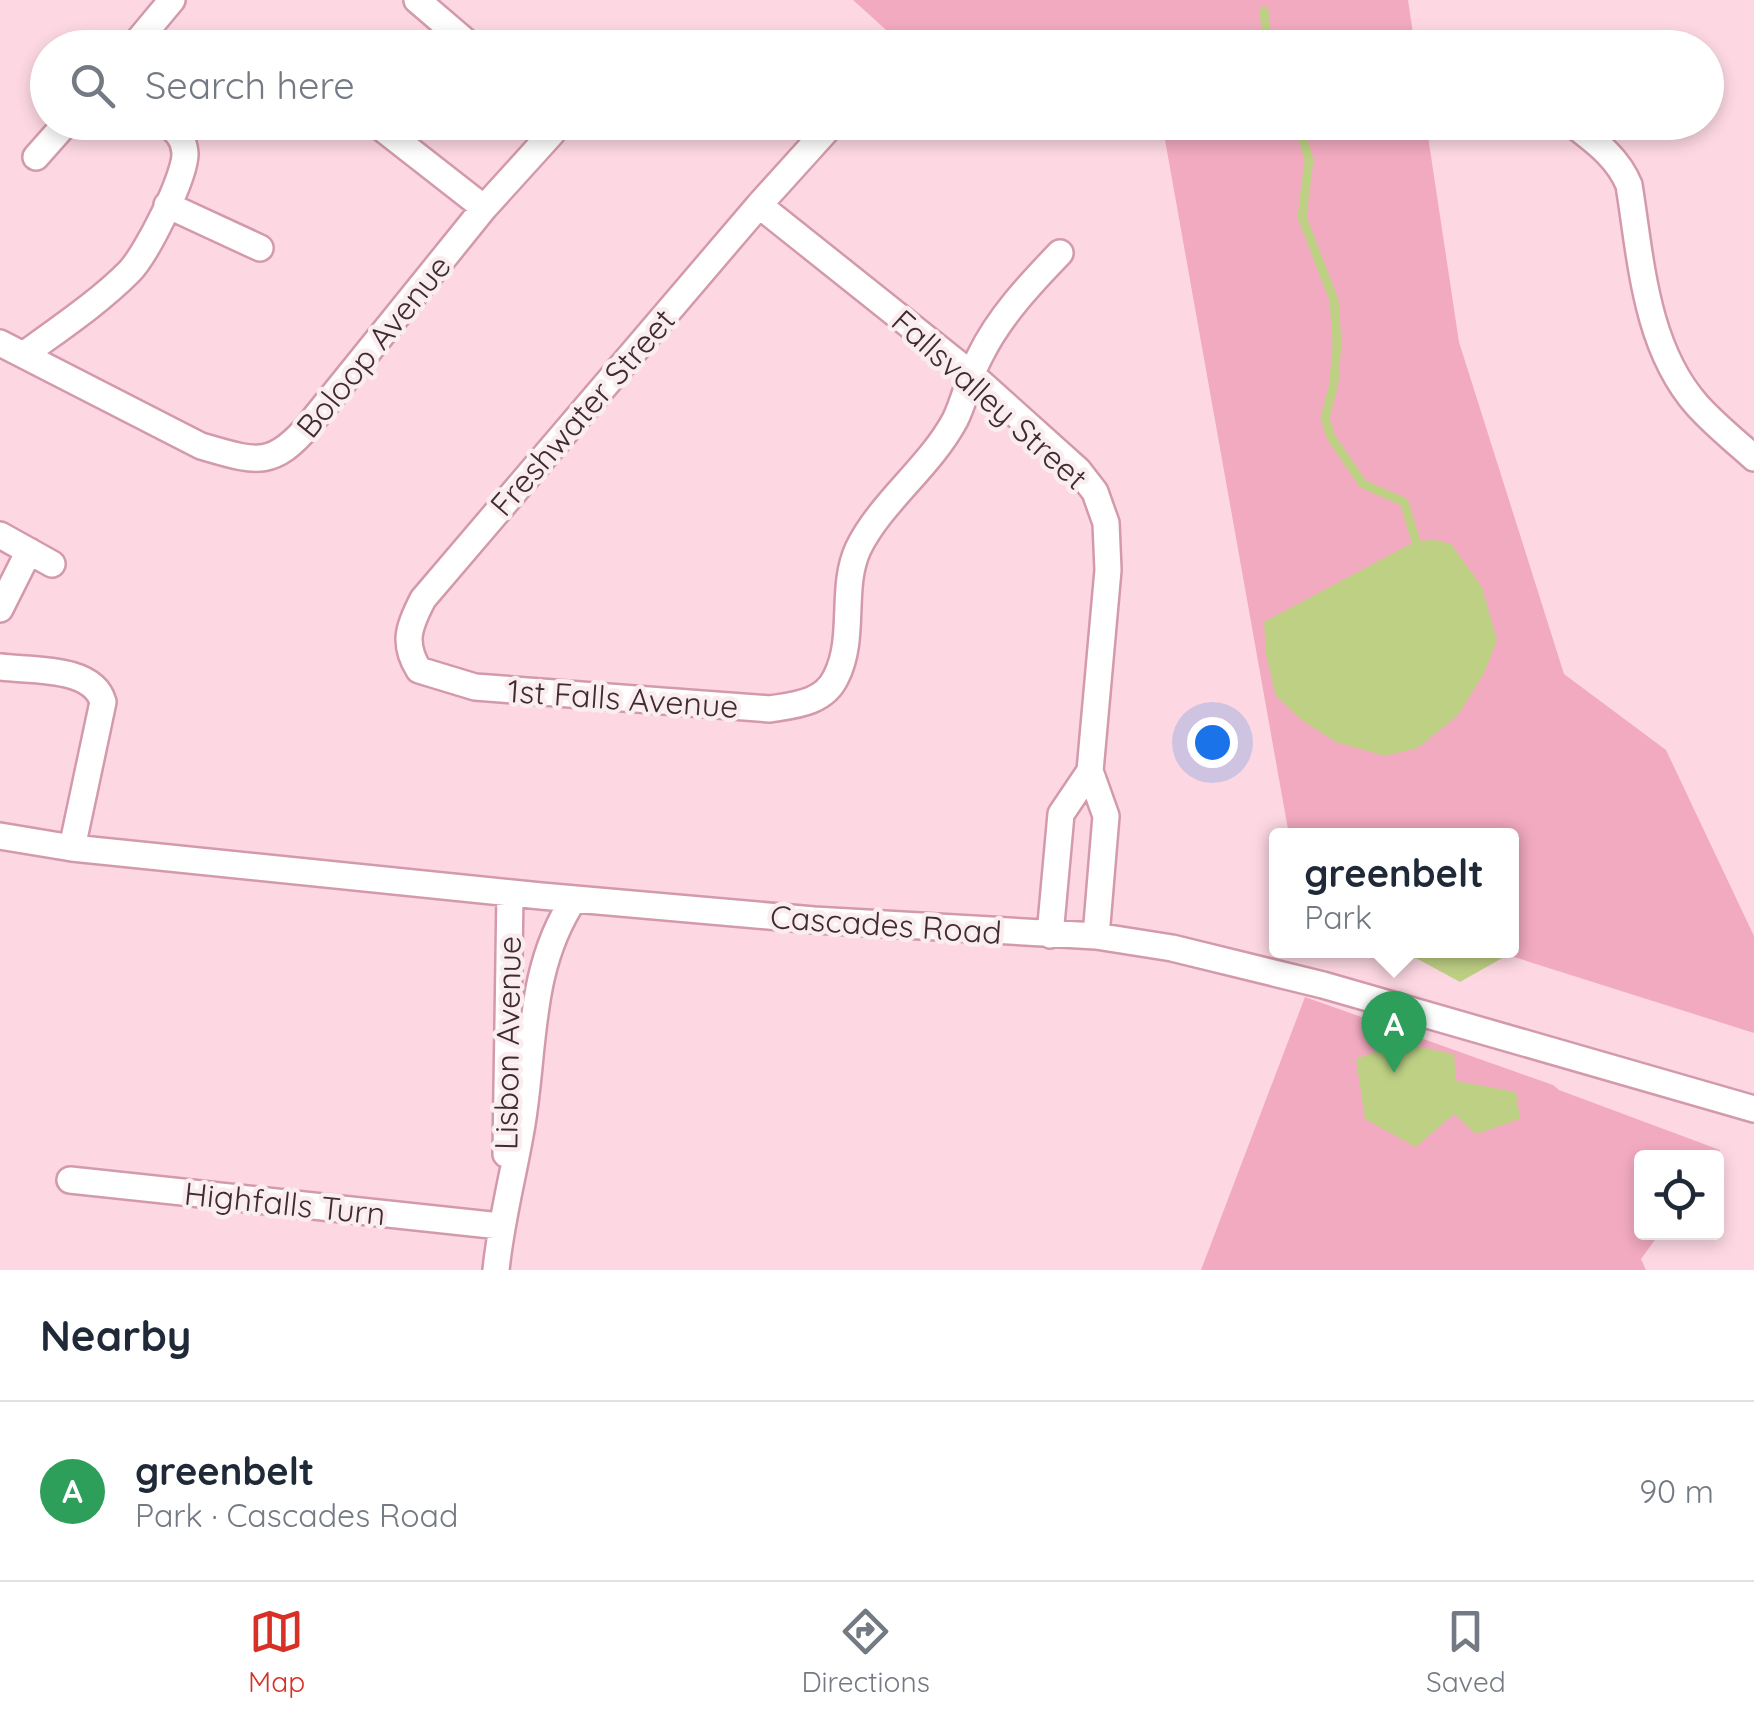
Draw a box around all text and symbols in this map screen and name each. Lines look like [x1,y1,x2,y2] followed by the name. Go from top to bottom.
[30,30,1724,140] search box
[65,58,120,113] icon: search
[145,61,355,109] text: Search here
[287,247,459,445] street label: Boloop Avenue
[481,300,683,524] street label: Freshwater Street
[884,301,1096,497] street label: Fallsvalley Street
[506,670,740,726] street label: 1st Falls Avenue
[1187,717,1238,768] your location
[1269,828,1519,958] popup
[1304,849,1484,897] text: greenbelt
[769,896,1003,952] street label: Cascades Road
[1304,897,1372,937] text: Park
[485,936,529,1150] street label: Lisbon Avenue
[1362,990,1426,1073] pin: A
[1634,1150,1724,1240] map controls
[1634,1150,1724,1240] button: locate
[183,1173,387,1233] street label: Highfalls Turn
[40,1309,191,1362] text: Nearby
[135,1447,314,1495] text: greenbelt
[62,1471,83,1511] text: A
[1639,1471,1714,1511] text: 90 m
[135,1495,458,1535] text: Park · Cascades Road
[248,1604,305,1699] tab: Map
[801,1604,930,1699] tab: Directions
[1426,1604,1506,1699] tab: Saved

